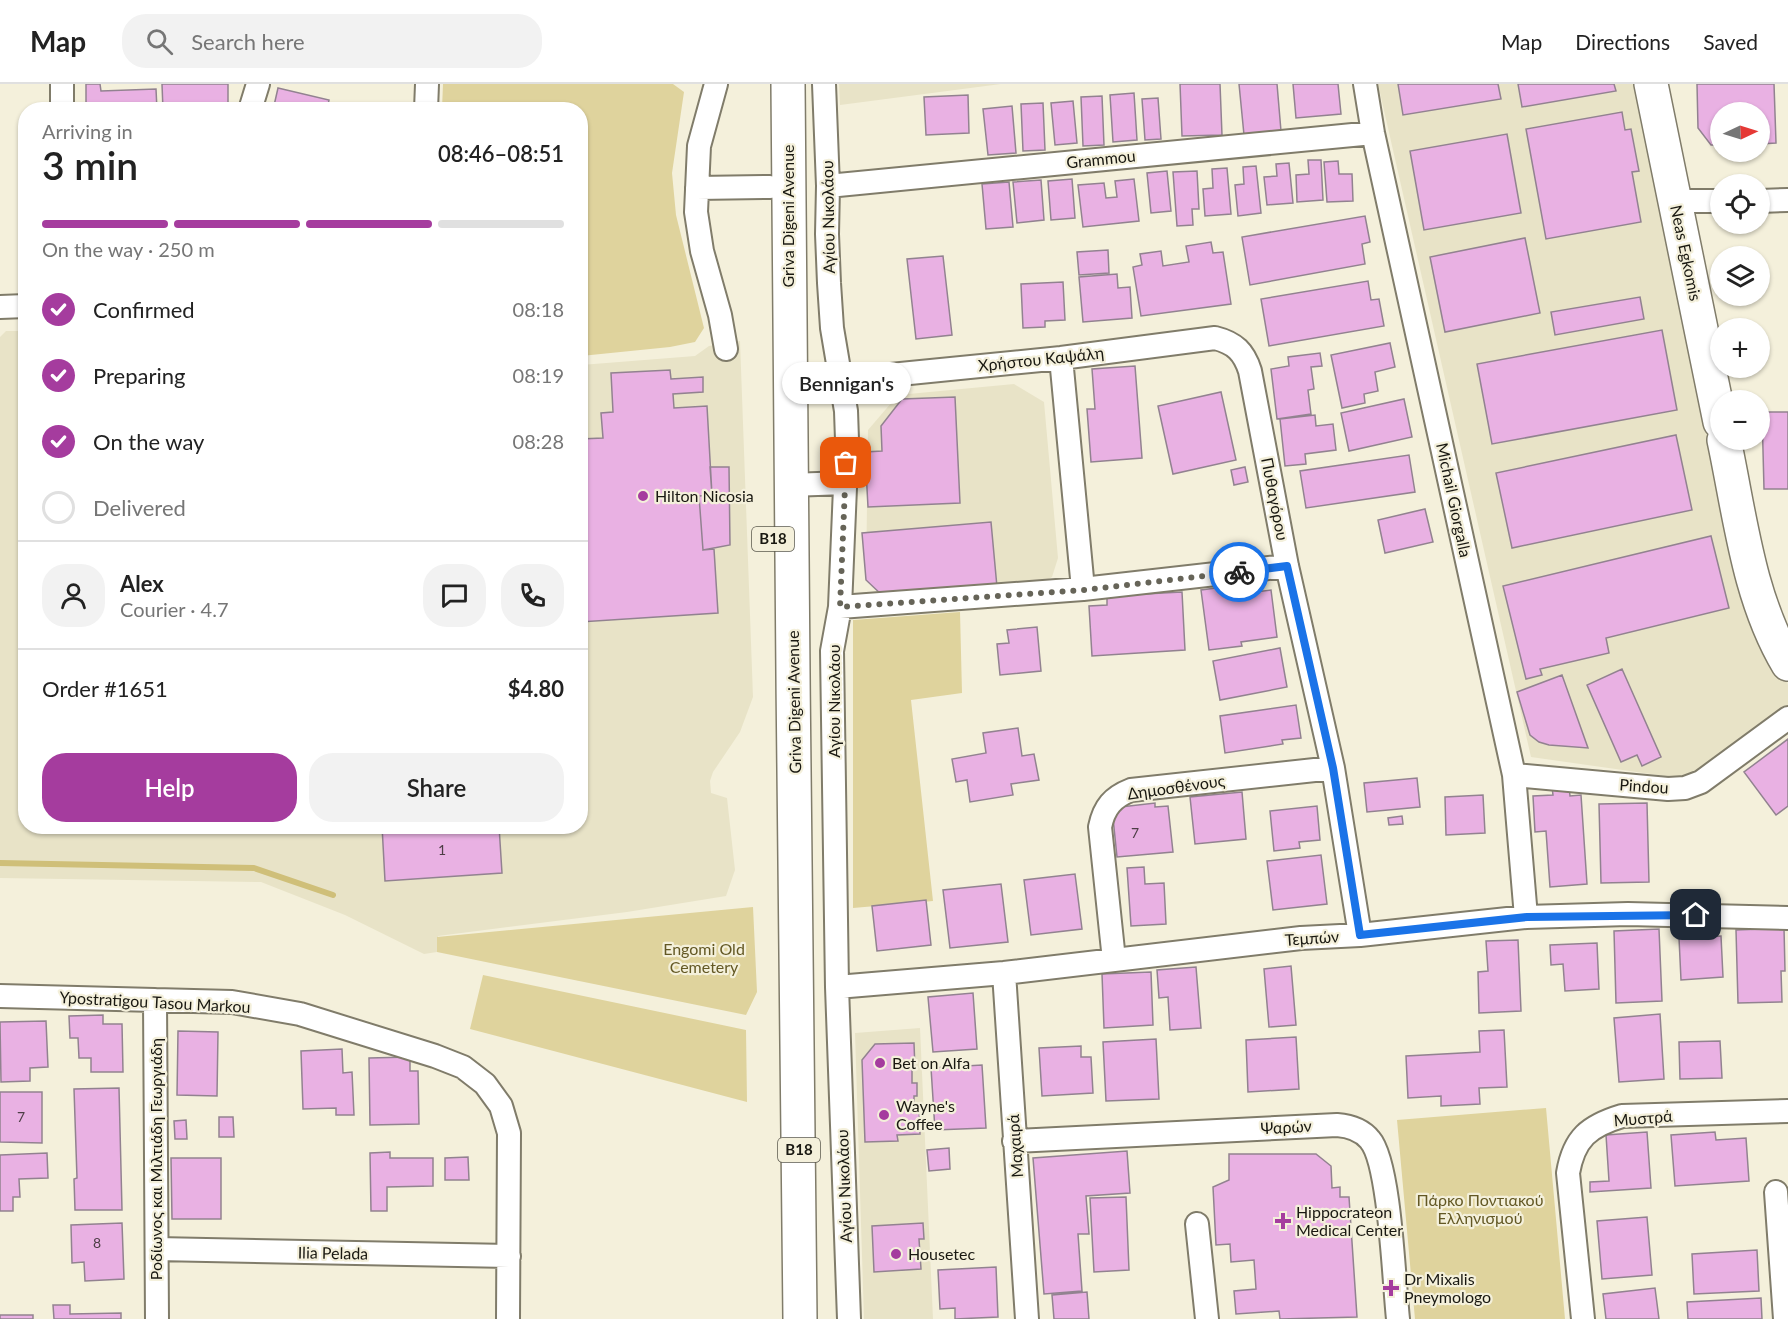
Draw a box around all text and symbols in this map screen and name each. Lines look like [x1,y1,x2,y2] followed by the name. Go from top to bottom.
[122,14,542,68] search box
[30,24,86,58] text: Map
[143,25,176,58] icon: search
[191,28,305,55] text: Search here
[1501,29,1542,54] text: Map
[1575,29,1670,54] text: Directions
[1703,29,1758,54] text: Saved
[1710,102,1770,162] north arrow
[1710,102,1770,450] map controls
[42,119,133,143] text: Arriving in
[438,140,564,167] text: 08:46–08:51
[42,142,138,188] text: 3 min
[778,144,797,288] street label: Griva Digeni Avenue
[1065,145,1137,172] street label: Grammou
[817,160,838,274] street label: Αγίου Νικολάου
[1710,174,1770,234] button: locate
[1667,203,1706,303] street label: Neas Egkomis
[42,237,215,261] text: On the way · 250 m
[1710,246,1770,306] button: layers
[42,293,75,326] icon: check
[93,296,195,323] text: Confirmed
[513,297,564,321] text: 08:18
[1710,318,1770,378] button: +
[977,342,1105,375] street label: Χρήστου Καψάλη
[42,359,75,392] icon: check
[782,361,910,403] callout: Bennigan's
[93,362,185,389] text: Preparing
[513,363,564,387] text: 08:19
[799,371,894,395] text: Bennigan's
[1710,390,1770,450] button: −
[42,425,75,458] icon: check
[93,428,204,455] text: On the way
[513,429,564,453] text: 08:28
[820,437,871,488] pin
[1433,441,1476,559] street label: Michail Giorgalla
[829,446,862,479] icon: bag
[1258,456,1293,542] street label: Πυθαγόρου
[655,486,754,505] place label: Hilton Nicosia
[636,489,650,503] marker: Hilton Nicosia
[93,494,186,521] text: Delivered
[752,527,794,551] road number: B18
[1209,542,1269,602] courier
[1223,556,1256,589] icon: bike
[42,564,105,627] button: person
[423,564,486,627] button: chat
[501,564,564,627] button: phone
[120,570,164,597] text: Alex
[120,597,229,621] text: Courier · 4.7
[783,630,804,774] street label: Griva Digeni Avenue
[824,644,843,758] street label: Αγίου Νικολάου
[42,675,168,702] text: Order #1651
[508,675,564,702] text: $4.80
[42,753,297,822] button: Help
[309,753,564,822] button: Share
[1126,770,1226,803] street label: Δημοσθένους
[1619,774,1669,797] street label: Pindou
[1131,824,1139,841] house number: 7
[438,841,446,858] house number: 1
[1670,889,1721,940] pin
[1679,898,1712,931] icon: home
[1284,926,1340,949] street label: Τεμπών
[663,939,745,976] park label: Engomi Old Cemetery
[59,987,251,1016] street label: Ypostratigou Tasou Markou
[146,1038,165,1280] street label: Ροδίωνος και Μιλτιάδη Γεωργιάδη
[892,1053,970,1072] place label: Bet on Alfa
[873,1056,887,1070] marker: Bet on Alfa
[896,1096,955,1133] place label: Wayne's Coffee
[1613,1105,1674,1130] street label: Μυστρά
[17,1108,25,1125] house number: 7
[877,1108,891,1122] marker: Wayne's Coffee
[1003,1113,1026,1178] street label: Μαχαιρά
[1260,1116,1312,1137] street label: Ψαρών
[832,1129,855,1243] street label: Αγίου Νικολάου
[778,1138,820,1162] road number: B18
[1416,1190,1544,1227] park label: Πάρκο Ποντιακού Ελληνισμού
[1296,1202,1403,1239] place label: Hippocrateon Medical Center
[1274,1212,1292,1230] marker: Hippocrateon Medical Center
[93,1234,101,1251] house number: 8
[298,1242,368,1263] street label: Ilia Pelada
[908,1244,975,1263] place label: Housetec
[889,1247,903,1261] marker: Housetec
[1404,1269,1491,1306] place label: Dr Mixalis Pneymologo
[1382,1279,1400,1297] marker: Dr Mixalis Pneymologo

